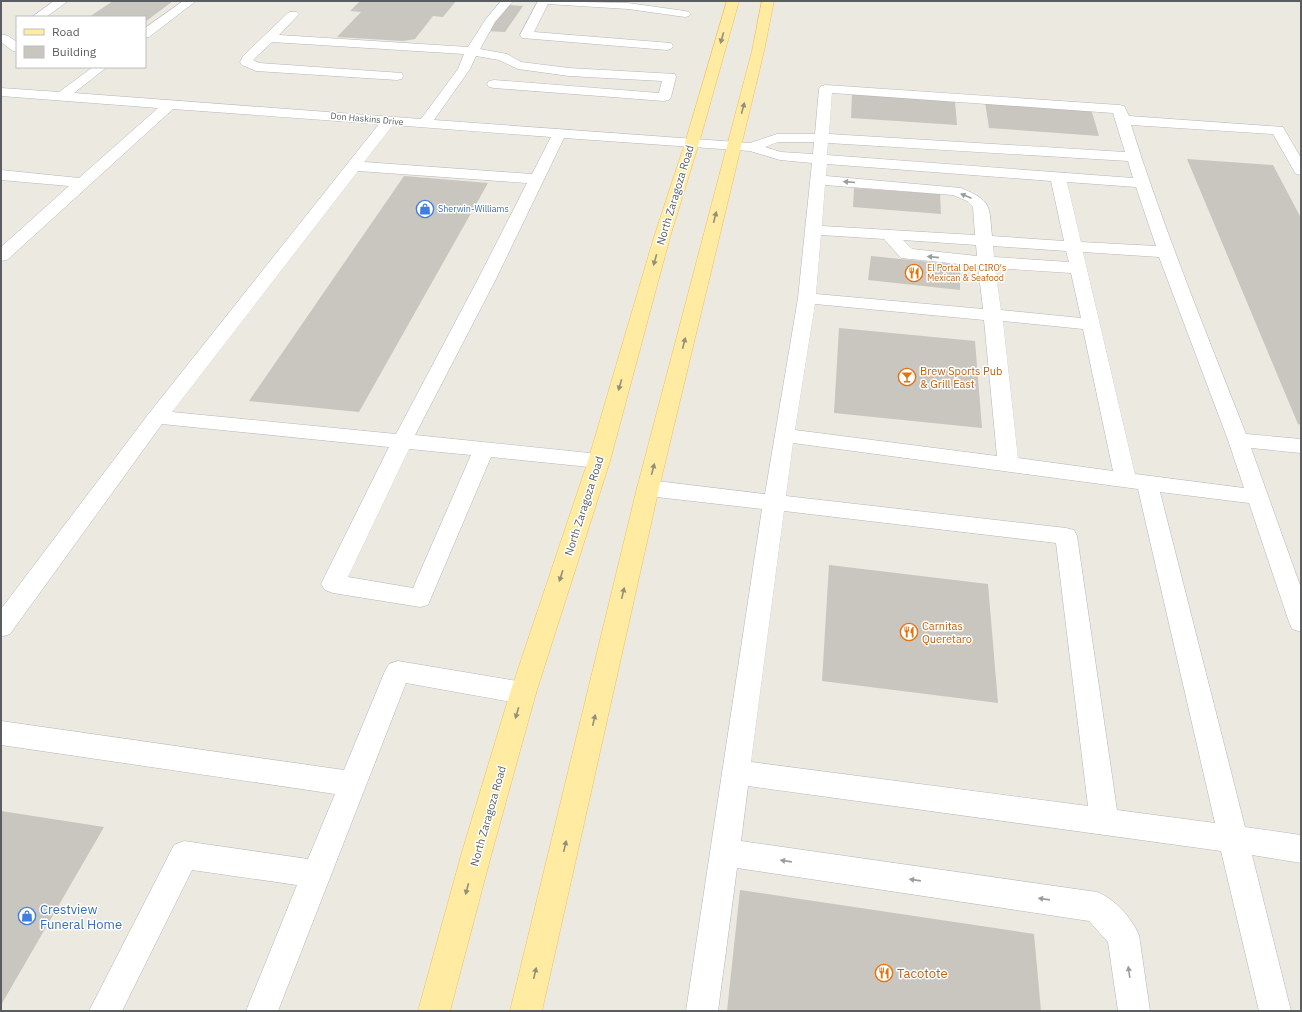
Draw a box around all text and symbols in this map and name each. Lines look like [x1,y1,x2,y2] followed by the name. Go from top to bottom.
[16,16,146,68] legend
[52,24,80,39] text: Road
[719,33,725,45] one-way arrow
[52,44,97,59] text: Building
[740,102,746,114] one-way arrow
[330,110,404,127] street label: Don Haskins Drive
[653,143,697,247] street label: North Zaragoza Road
[843,179,855,186] one-way arrow
[960,192,972,198] one-way arrow
[415,199,435,219] shop icon: Sherwin-Williams
[438,203,509,214] place label: Sherwin-Williams
[713,210,719,223] one-way arrow
[927,253,939,260] one-way arrow
[652,254,658,266] one-way arrow
[927,262,1006,283] place label: El Portal Del CIRO's Mexican & Seafood
[904,263,924,283] restaurant icon: El Portal Del CIRO's Mexican & Seafood
[681,337,687,349] one-way arrow
[920,364,1002,391] place label: Brew Sports Pub & Grill East
[897,367,917,387] bar icon: Brew Sports Pub & Grill East
[617,379,623,391] one-way arrow
[561,455,607,557] street label: North Zaragoza Road
[650,463,656,475] one-way arrow
[558,571,564,583] one-way arrow
[621,587,627,599] one-way arrow
[922,619,972,646] place label: Carnitas Queretaro
[899,622,919,642] restaurant icon: Carnitas Queretaro
[514,708,520,720] one-way arrow
[591,714,597,726] one-way arrow
[467,764,509,868] street label: North Zaragoza Road
[562,840,568,853] one-way arrow
[780,858,793,864] one-way arrow
[909,877,921,883] one-way arrow
[464,884,470,896] one-way arrow
[1038,896,1050,902] one-way arrow
[40,901,122,933] place label: Crestview Funeral Home
[17,906,37,926] shop icon: Crestview Funeral Home
[874,963,894,983] restaurant icon: Tacotote
[897,965,948,982] place label: Tacotote
[1126,966,1132,978] one-way arrow
[533,967,539,979] one-way arrow

